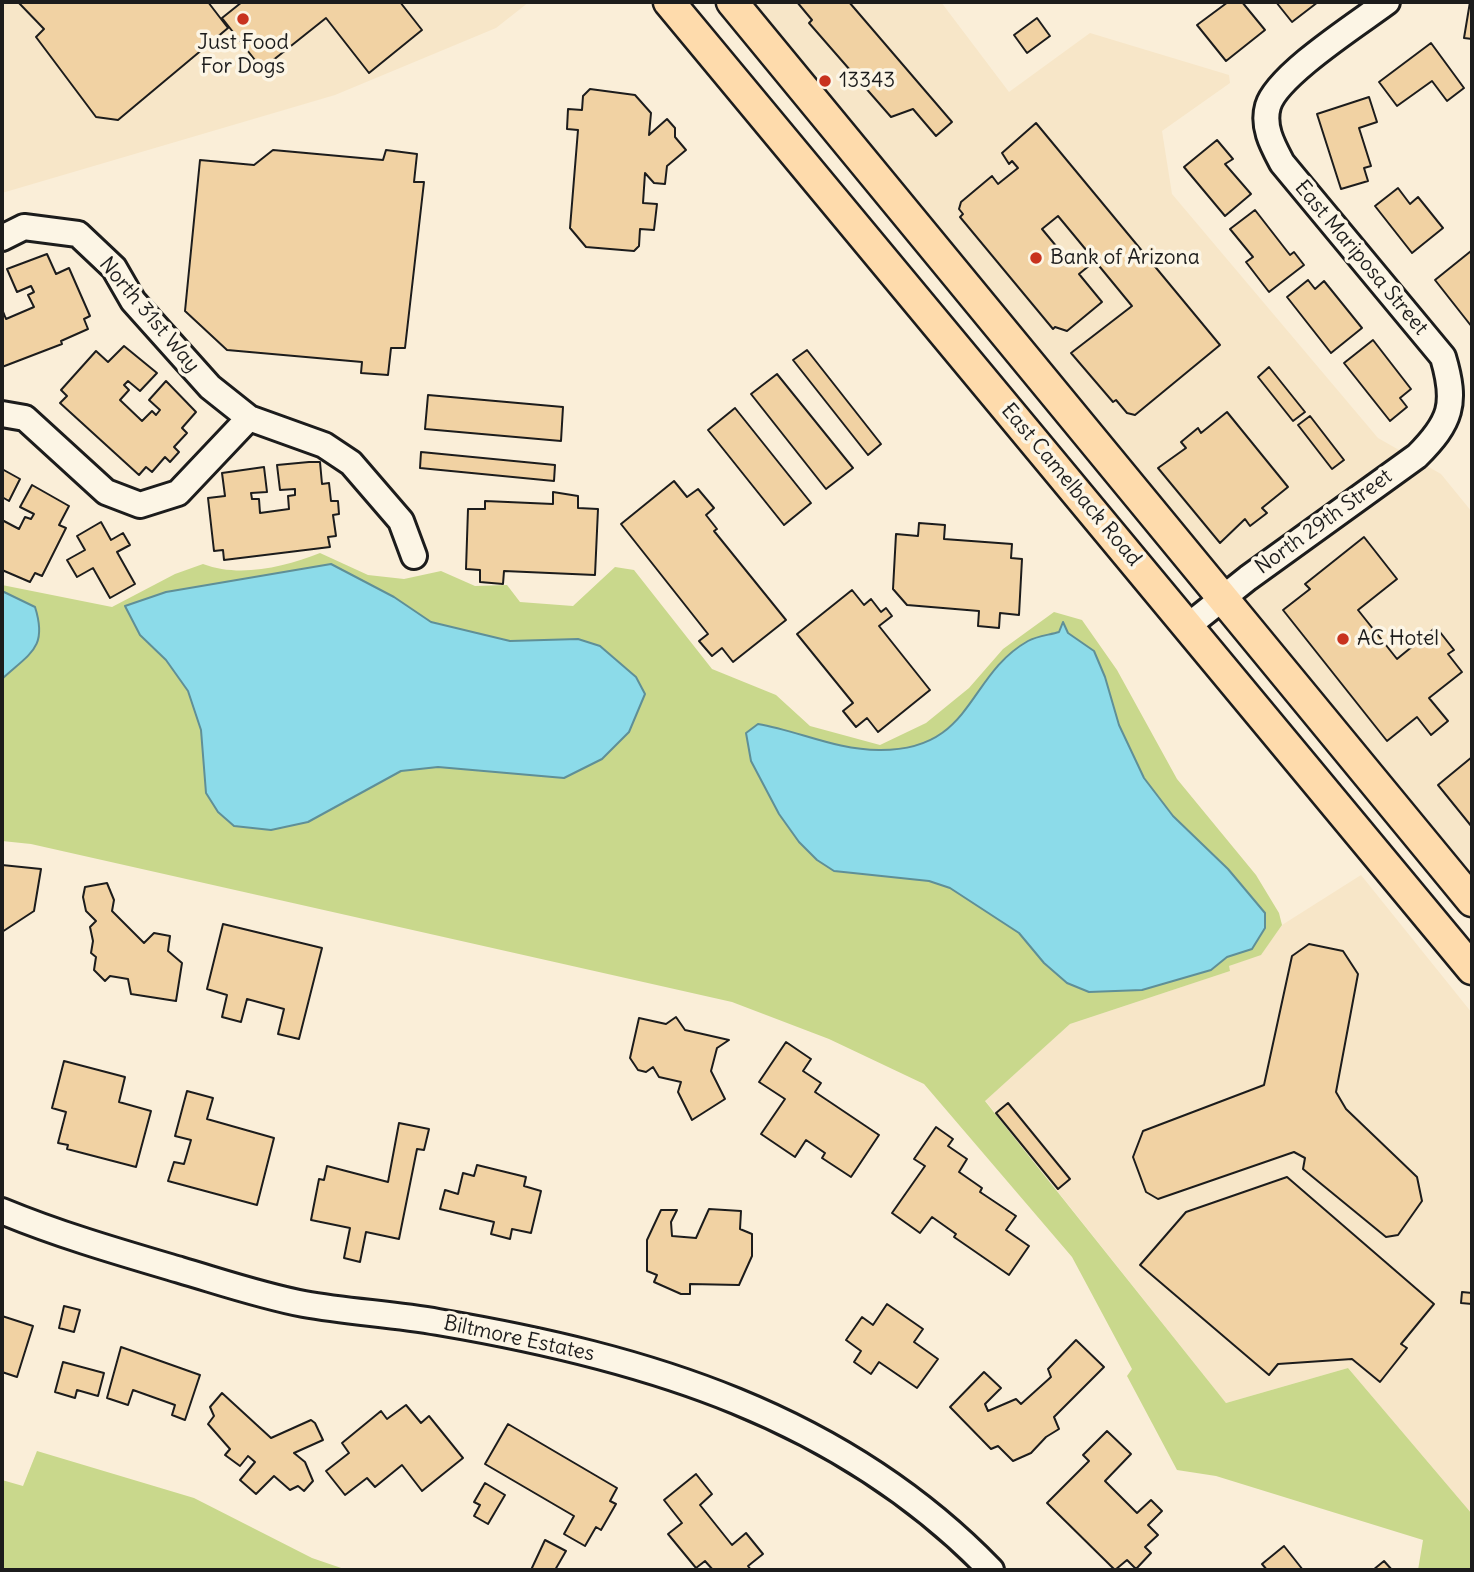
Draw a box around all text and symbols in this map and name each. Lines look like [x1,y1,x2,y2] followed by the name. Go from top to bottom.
[235,11,251,27] marker: Just Food For Dogs
[197,30,289,80] place label: Just Food For Dogs
[839,68,895,94] place label: 13343
[817,73,833,89] marker: 13343
[1289,176,1433,340] street label: East Mariposa Street
[1050,245,1200,271] place label: Bank of Arizona
[1028,250,1044,266] marker: Bank of Arizona
[93,252,205,378] street label: North 31st Way
[996,398,1146,572] street label: East Camelback Road
[1251,464,1397,580] street label: North 29th Street
[1357,626,1439,652] place label: AC Hotel
[1335,631,1351,647] marker: AC Hotel
[441,1311,597,1367] street label: Biltmore Estates

